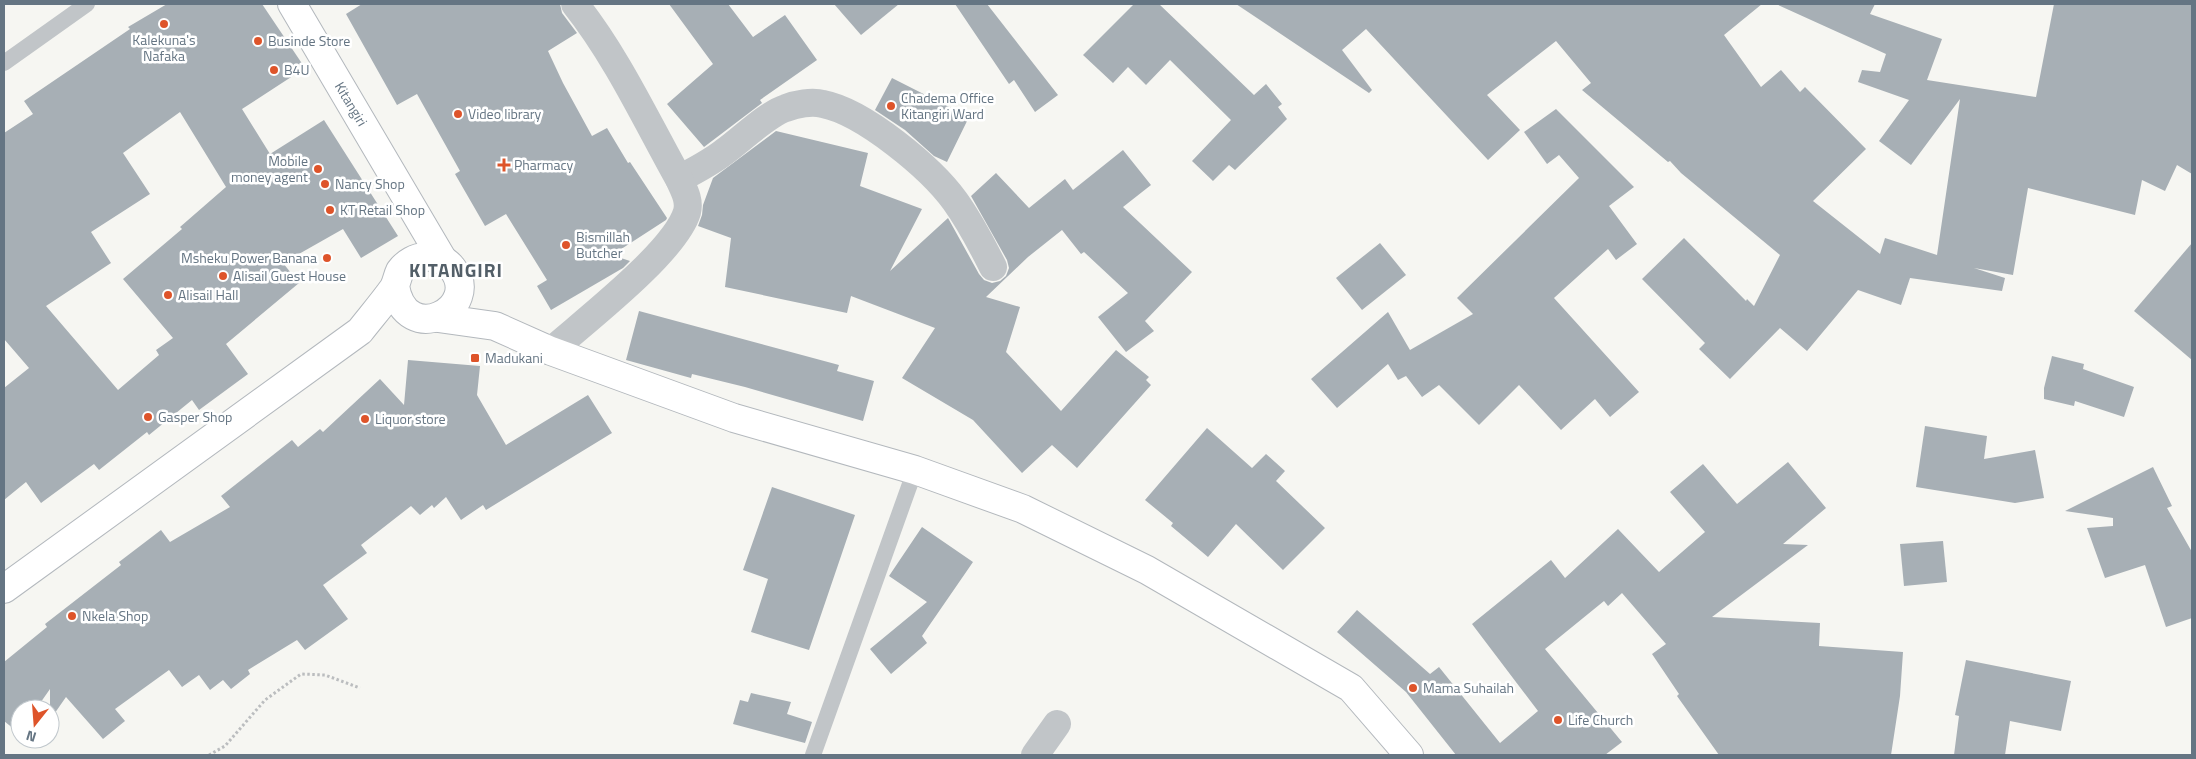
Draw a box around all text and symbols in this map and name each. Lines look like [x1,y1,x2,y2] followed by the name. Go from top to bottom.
[158,18,170,30] marker: Kalekuna's Nafaka
[132,29,196,66] place label: Kalekuna's Nafaka
[268,30,350,51] place label: Businde Store
[252,35,264,47] marker: Businde Store
[284,59,309,80] place label: B4U
[268,64,280,76] marker: B4U
[330,77,373,130] street label: Kitangiri
[901,87,994,124] place label: Chadema Office Kitangiri Ward
[885,100,897,112] marker: Chadema Office Kitangiri Ward
[468,103,542,124] place label: Video library
[452,108,464,120] marker: Video library
[231,150,308,187] place label: Mobile money agent
[514,154,573,175] place label: Pharmacy
[498,159,510,171] marker: Pharmacy
[312,163,324,175] marker: Mobile money agent
[335,173,405,194] place label: Nancy Shop
[319,178,331,190] marker: Nancy Shop
[340,199,425,220] place label: KT Retail Shop
[324,204,336,216] marker: KT Retail Shop
[576,226,630,263] place label: Bismillah Butcher
[560,239,572,251] marker: Bismillah Butcher
[181,247,317,268] place label: Msheku Power Banana
[321,252,333,264] marker: Msheku Power Banana
[409,255,503,284] district label: KITANGIRI
[233,265,346,286] place label: Alisail Guest House
[217,270,229,282] marker: Alisail Guest House
[178,284,238,305] place label: Alisail Hall
[162,289,174,301] marker: Alisail Hall
[485,347,543,368] place label: Madukani
[469,352,481,364] marker: Madukani
[158,406,232,427] place label: Gasper Shop
[375,408,445,429] place label: Liquor store
[142,411,154,423] marker: Gasper Shop
[359,413,371,425] marker: Liquor store
[82,605,148,626] place label: Nkela Shop
[66,610,78,622] marker: Nkela Shop
[1423,677,1514,698] place label: Mama Suhailah
[1407,682,1419,694] marker: Mama Suhailah
[10,699,60,749] north arrow
[1568,709,1633,730] place label: Life Church
[1552,714,1564,726] marker: Life Church
[23,725,39,748] text: N

